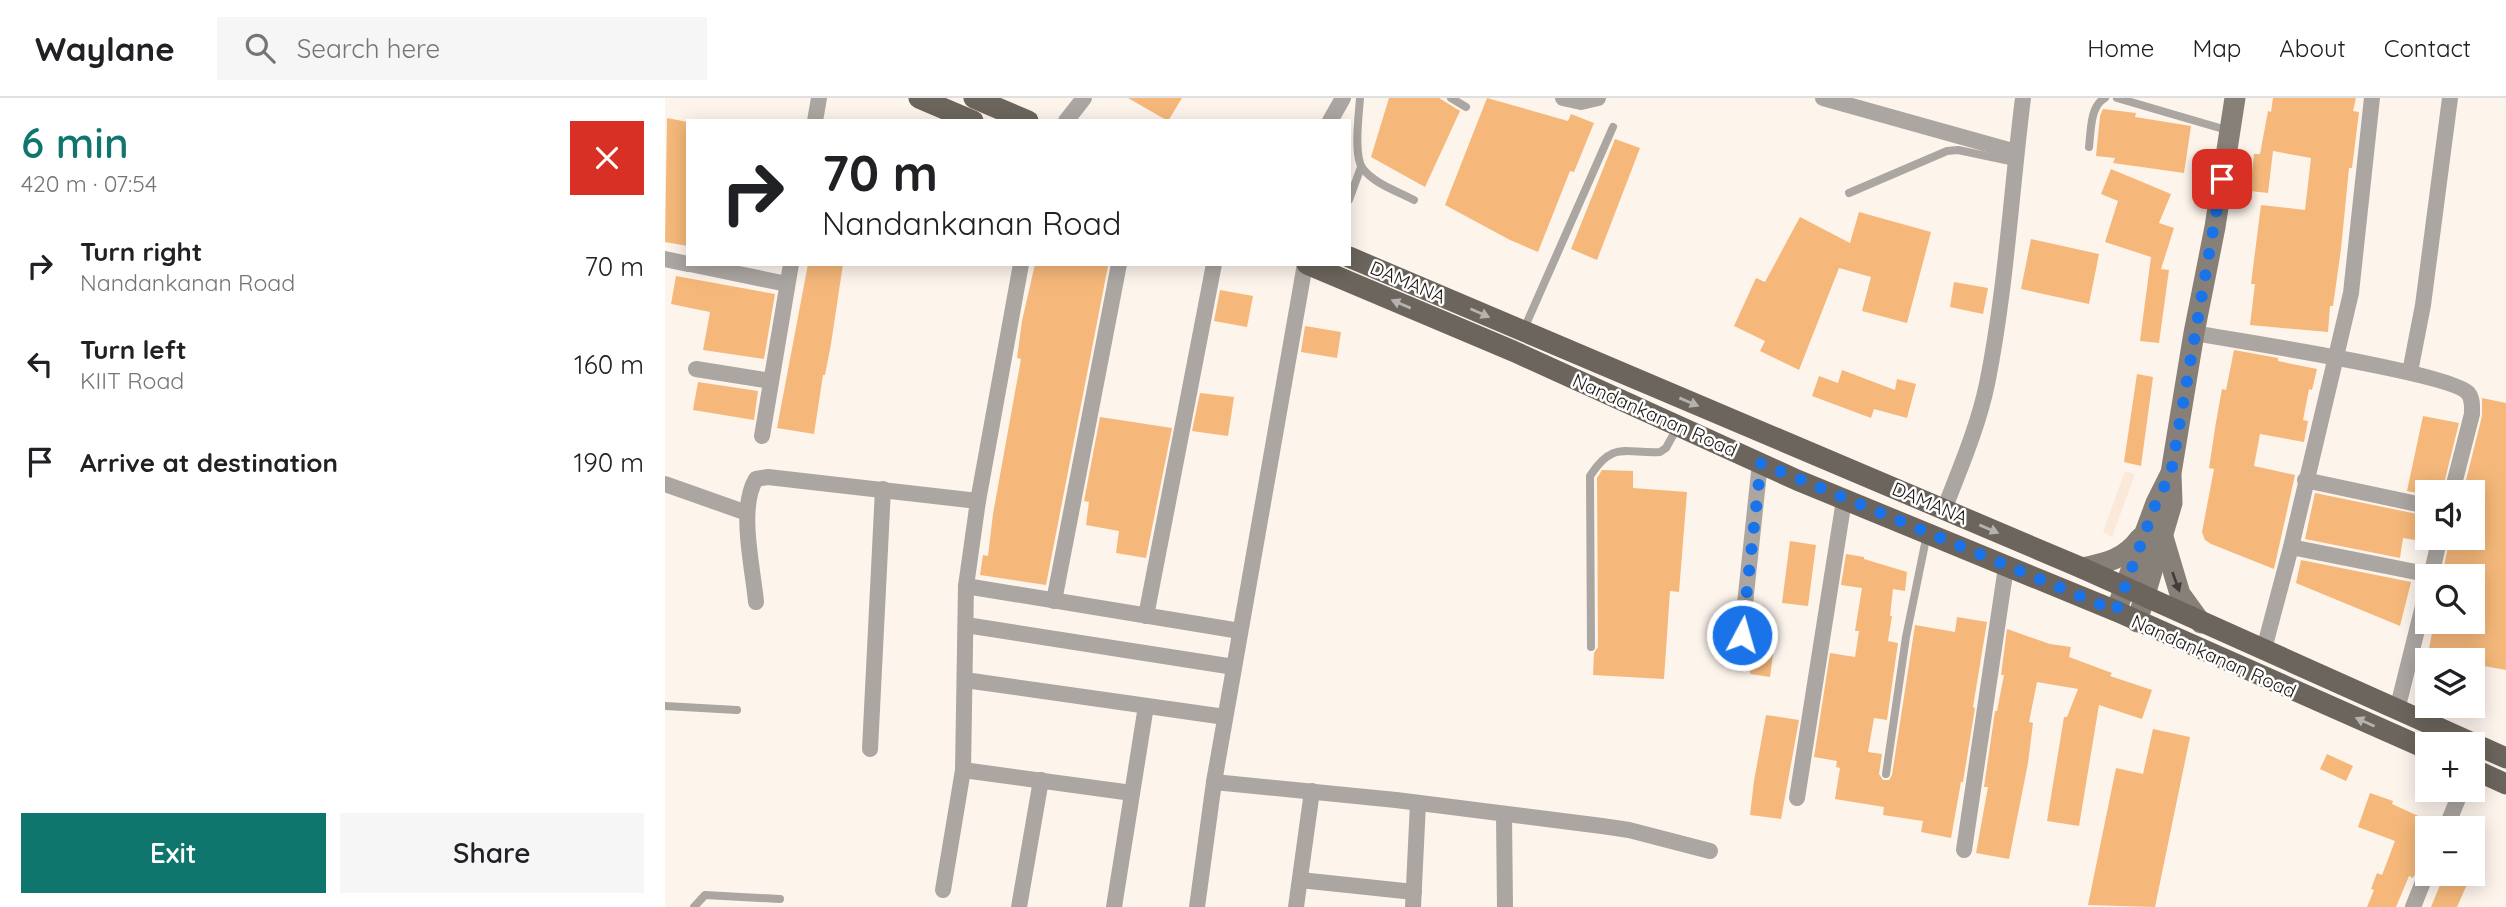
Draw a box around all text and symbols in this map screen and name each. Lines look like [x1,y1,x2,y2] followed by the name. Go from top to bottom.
[217,17,707,80] search box
[35,28,175,69] text: Waylane
[241,29,279,67] icon: search
[297,32,440,65] text: Search here
[2087,33,2154,63] text: Home
[2192,33,2241,63] text: Map
[2279,33,2346,63] text: About
[2384,33,2471,63] text: Contact
[21,116,129,169] text: 6 min
[570,121,644,195] button: close
[822,142,938,203] text: 70 m
[707,147,798,238] icon: right
[2192,149,2252,209] pin
[2203,160,2241,198] icon: arrive
[21,169,157,198] text: 420 m · 07:54
[822,203,1121,243] text: Nandankanan Road
[80,235,202,268] text: Turn right
[21,247,59,285] icon: right
[584,250,644,283] text: 70 m
[1366,255,1450,309] street label: DAMANA
[80,268,295,297] text: Nandankanan Road
[1390,298,1411,309] one-way arrow
[1469,308,1490,319] one-way arrow
[80,333,187,366] text: Turn left
[21,345,59,383] icon: left
[574,348,644,381] text: 160 m
[80,366,184,395] text: KIIT Road
[1569,368,1741,462] street label: Nandankanan Road
[1679,396,1699,408] one-way arrow
[21,443,59,481] icon: arrive
[80,446,338,479] text: Arrive at destination
[574,446,644,479] text: 190 m
[1888,476,1972,530] street label: DAMANA
[2415,480,2485,886] map controls
[2415,480,2485,550] button: sound
[1978,523,1999,534] one-way arrow
[2415,564,2485,634] button: search
[2171,571,2182,592] one-way arrow
[1705,598,1779,672] position arrow
[2128,609,2300,703] street label: Nandankanan Road
[2415,648,2485,718] button: layers
[2354,716,2375,727] one-way arrow
[2415,732,2485,802] button: +
[21,813,326,893] button: Exit
[340,813,644,893] button: Share
[2415,816,2485,886] button: −

